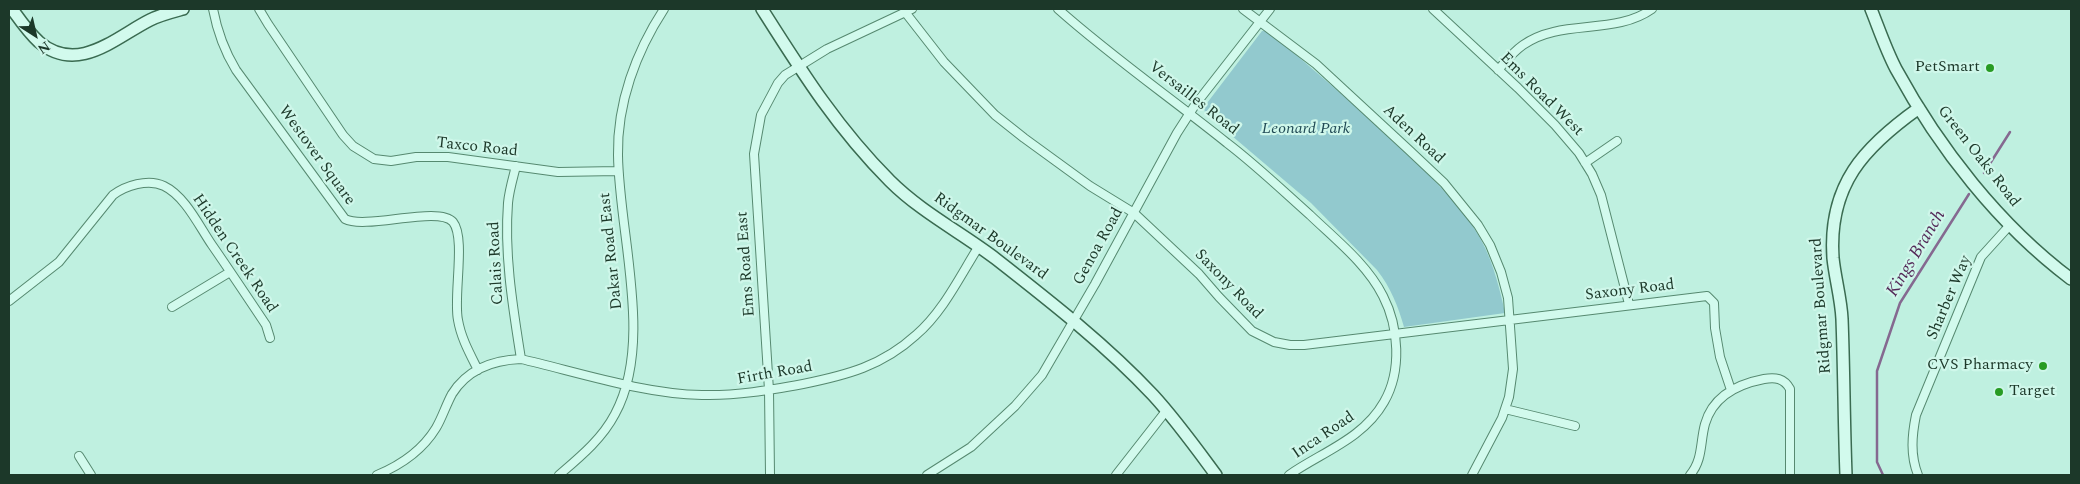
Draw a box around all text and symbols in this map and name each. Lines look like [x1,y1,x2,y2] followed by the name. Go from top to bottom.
[10,10,60,60] north arrow
[33,36,55,60] text: N
[1495,49,1587,141] street label: Ems Road West
[1144,58,1242,140] street label: Versailles Road
[1915,58,1980,78] place label: PetSmart
[1984,62,1996,74] marker: PetSmart
[1378,101,1448,169] street label: Aden Road
[273,102,359,210] street label: Westover Square
[1932,102,2024,212] street label: Green Oaks Road
[1262,120,1350,140] park label: Leonard Park
[435,134,519,162] street label: Taxco Road
[929,189,1051,285] street label: Ridgmar Boulevard
[187,191,281,317] street label: Hidden Creek Road
[596,191,628,311] street label: Dakar Road East
[1070,205,1128,289] street label: Genoa Road
[1883,207,1951,301] water label: Kings Branch
[734,211,760,317] street label: Ems Road East
[485,221,509,305] street label: Calais Road
[1808,237,1836,375] street label: Ridgmar Boulevard
[1190,246,1266,324] street label: Saxony Road
[1924,253,1976,343] street label: Sharber Way
[1584,276,1676,306] street label: Saxony Road
[1927,356,2033,376] place label: CVS Pharmacy
[736,358,814,390] street label: Firth Road
[2037,360,2049,372] marker: CVS Pharmacy
[2009,382,2055,402] place label: Target
[1993,386,2005,398] marker: Target
[1289,408,1359,464] street label: Inca Road

